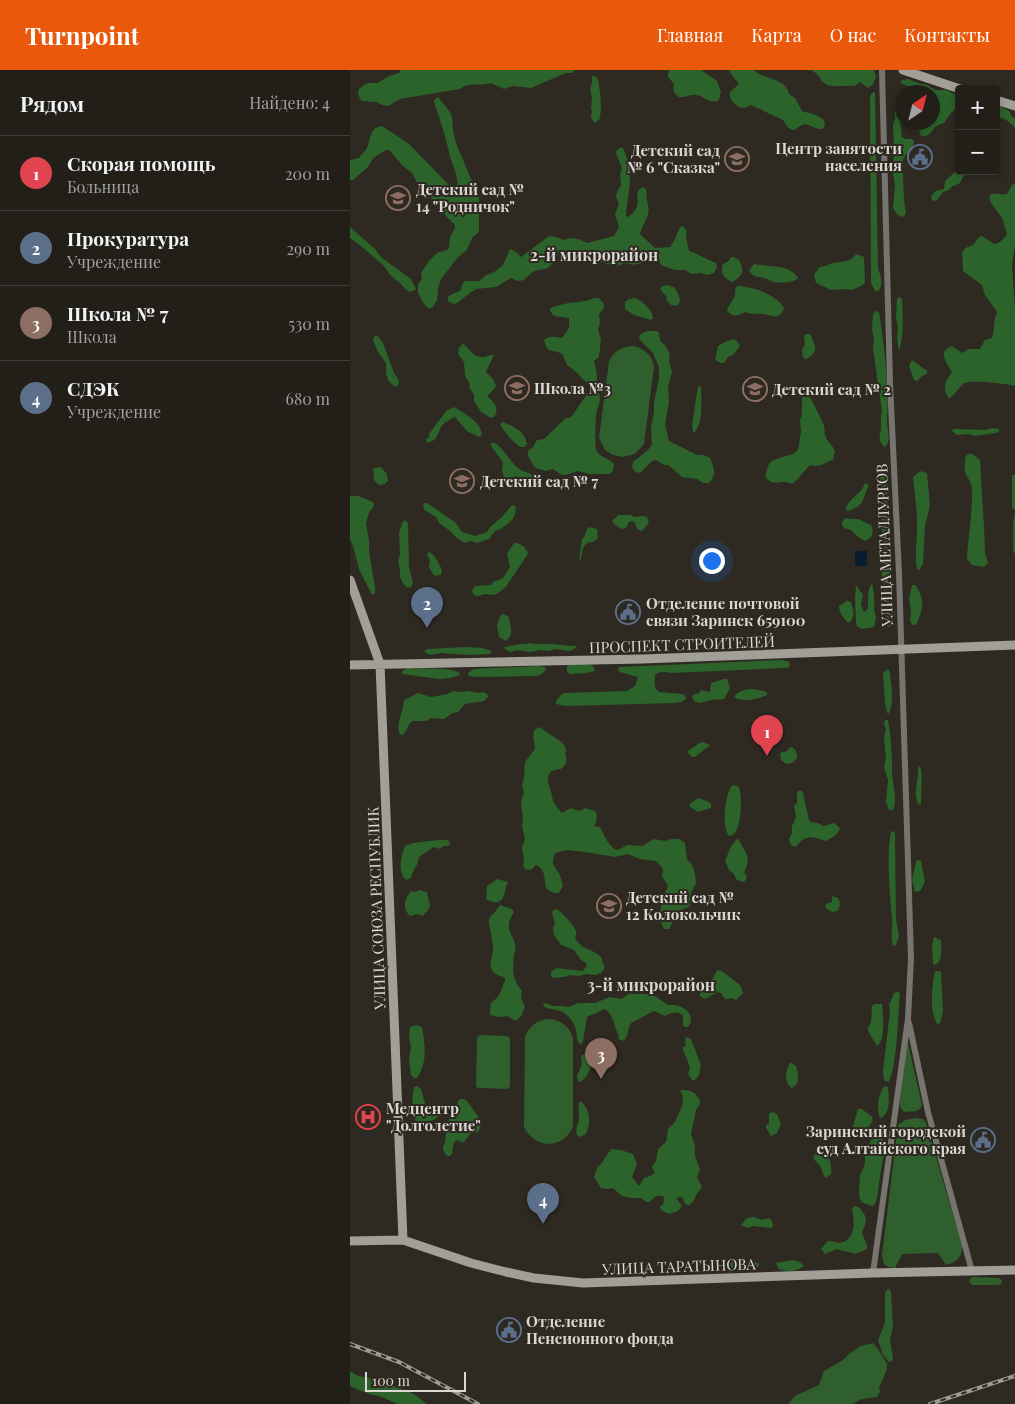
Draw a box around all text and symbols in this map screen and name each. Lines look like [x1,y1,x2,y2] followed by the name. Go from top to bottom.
[25,19,139,51] text: Turnpoint
[657,23,723,47] text: Главная
[751,23,802,47] text: Карта
[830,23,876,47] text: О нас
[904,23,990,47] text: Контакты
[895,85,940,130] north arrow
[955,85,1000,175] map controls
[955,85,1000,130] button: +
[20,89,84,117] text: Рядом
[249,92,330,113] text: Найдено: 4
[955,130,1000,175] button: −
[775,138,902,175] place label: Центр занятости населения
[627,140,720,177] place label: Детский сад № 6 "Сказка"
[907,144,933,170] public building icon: Центр занятости населения
[724,146,750,172] school or university icon: Детский сад № 6 "Сказка"
[67,150,215,176] text: Скорая помощь
[33,163,39,184] text: 1
[285,163,330,184] text: 200 m
[67,176,139,197] text: Больница
[416,179,524,216] place label: Детский сад № 14 "Родничок"
[385,185,411,211] school or university icon: Детский сад № 14 "Родничок"
[67,225,189,251] text: Прокуратура
[32,238,40,259] text: 2
[286,238,330,259] text: 290 m
[530,244,658,265] district label: 2-й микрорайон
[67,251,161,272] text: Учреждение
[67,300,168,326] text: Школа № 7
[32,313,40,334] text: 3
[288,313,330,334] text: 530 m
[67,326,117,347] text: Школа
[67,375,120,401] text: СДЭК
[504,375,530,401] school or university icon: Школа №3
[742,376,768,402] school or university icon: Детский сад № 2
[534,378,611,398] place label: Школа №3
[772,379,891,399] place label: Детский сад № 2
[32,388,40,409] text: 4
[286,388,330,409] text: 680 m
[67,401,161,422] text: Учреждение
[871,463,897,628] street label: УЛИЦА МЕТАЛЛУРГОВ
[449,468,475,494] school or university icon: Детский сад № 7
[480,471,598,491] place label: Детский сад № 7
[699,548,725,574] your location
[411,587,443,628] pin: 2
[646,593,805,630] place label: Отделение почтовой связи Заринск 659100
[615,599,641,625] public building icon: Отделение почтовой связи Заринск 659100
[589,631,776,657] street label: ПРОСПЕКТ СТРОИТЕЛЕЙ
[751,715,783,756] pin: 1
[362,806,390,1011] street label: УЛИЦА СОЮЗА РЕСПУБЛИК
[626,887,741,924] place label: Детский сад № 12 Колокольчик
[596,893,622,919] school or university icon: Детский сад № 12 Колокольчик
[587,974,715,995] district label: 3-й микрорайон
[585,1038,617,1079] pin: 3
[386,1098,481,1135] place label: Медцентр "Долголетие"
[355,1104,381,1130] hospital icon: Медцентр "Долголетие"
[806,1121,966,1158] place label: Заринский городской суд Алтайского края
[970,1127,996,1153] public building icon: Заринский городской суд Алтайского края
[527,1183,559,1224] pin: 4
[601,1253,757,1279] street label: УЛИЦА ТАРАТЫНОВА
[526,1311,674,1348] place label: Отделение Пенсионного фонда
[496,1317,522,1343] public building icon: Отделение Пенсионного фонда
[365,1369,466,1392] scale bar
[372,1371,410,1390] text: 100 m

